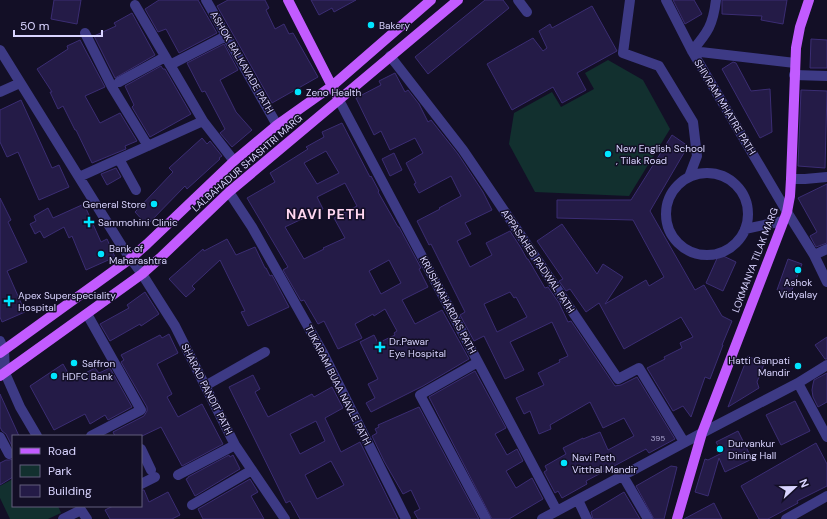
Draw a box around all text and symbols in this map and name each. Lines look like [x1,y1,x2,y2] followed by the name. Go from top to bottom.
[207,9,277,115] street label: ASHOK BALKAVADE PATH
[14,12,102,38] scale bar
[20,18,49,34] text: 50 m
[379,19,411,32] place label: Bakery
[366,20,376,30] marker: Bakery
[691,57,759,157] street label: SHIVRAM MHATRE PATH
[306,86,361,99] place label: Zeno Health
[293,87,303,97] marker: Zeno Health
[189,111,305,215] street label: LALBAHADUR SHASHTRI MARG
[616,142,705,167] place label: New English School , Tilak Road
[603,149,613,159] marker: New English School , Tilak Road
[83,198,146,211] place label: General Store
[149,199,159,209] marker: General Store
[286,205,366,223] district label: NAVI PETH
[729,206,781,314] street label: LOKMANYA TILAK MARG
[498,207,578,316] street label: APPASAHEB PADWAL PATH
[83,216,95,228] marker: Sammohini Clinic
[98,216,178,229] place label: Sammohini Clinic
[109,242,167,267] place label: Bank of Maharashtra
[96,249,106,259] marker: Bank of Maharashtra
[417,254,479,356] street label: KRUSHNAHARDAS PATH
[793,265,803,275] marker: Ashok Vidyalay
[778,276,818,301] place label: Ashok Vidyalay
[18,289,116,314] place label: Apex Superspeciality Hospital
[3,295,15,307] marker: Apex Superspeciality Hospital
[302,323,374,447] street label: TUKARAM BUAA NAVLE PATH
[389,335,446,360] place label: Dr.Pawar Eye Hospital
[178,341,236,437] street label: SHARAD PANDIT PATH
[374,341,386,353] marker: Dr.Pawar Eye Hospital
[728,354,790,379] place label: Hatti Ganpati Mandir
[82,357,115,370] place label: Saffron
[69,358,79,368] marker: Saffron
[793,361,803,371] marker: Hatti Ganpati Mandir
[62,370,113,383] place label: HDFC Bank
[49,371,59,381] marker: HDFC Bank
[651,433,665,443] house number: 395
[12,435,142,507] legend
[728,437,776,462] place label: Durvankur Dining Hall
[48,443,76,459] text: Road
[715,444,725,454] marker: Durvankur Dining Hall
[572,451,637,476] place label: Navi Peth Vitthal Mandir
[559,458,569,468] marker: Navi Peth Vitthal Mandir
[48,463,72,479] text: Park
[775,467,815,507] north arrow
[796,477,812,490] text: N
[48,483,92,499] text: Building

